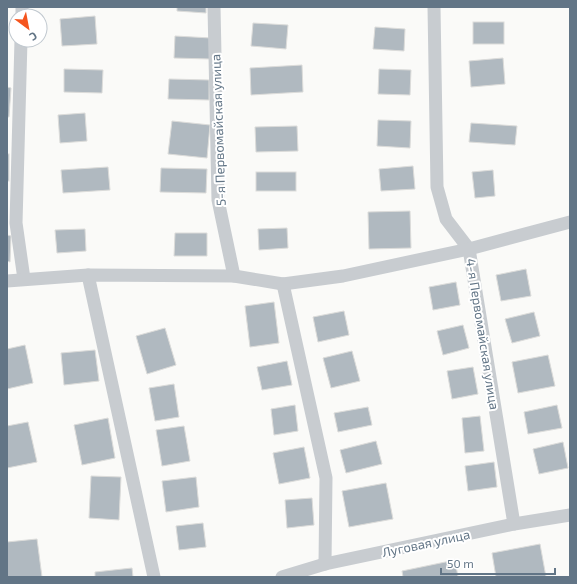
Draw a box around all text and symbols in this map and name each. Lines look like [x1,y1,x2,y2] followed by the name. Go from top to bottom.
[8,8,48,48] north arrow
[27,30,40,44] text: С
[207,54,229,206] street label: 5-я Первомайская улица
[463,257,503,411] street label: 4-я Первомайская улица
[381,526,471,560] street label: Луговая улица
[441,550,555,576] scale bar
[447,556,474,570] text: 50 m

